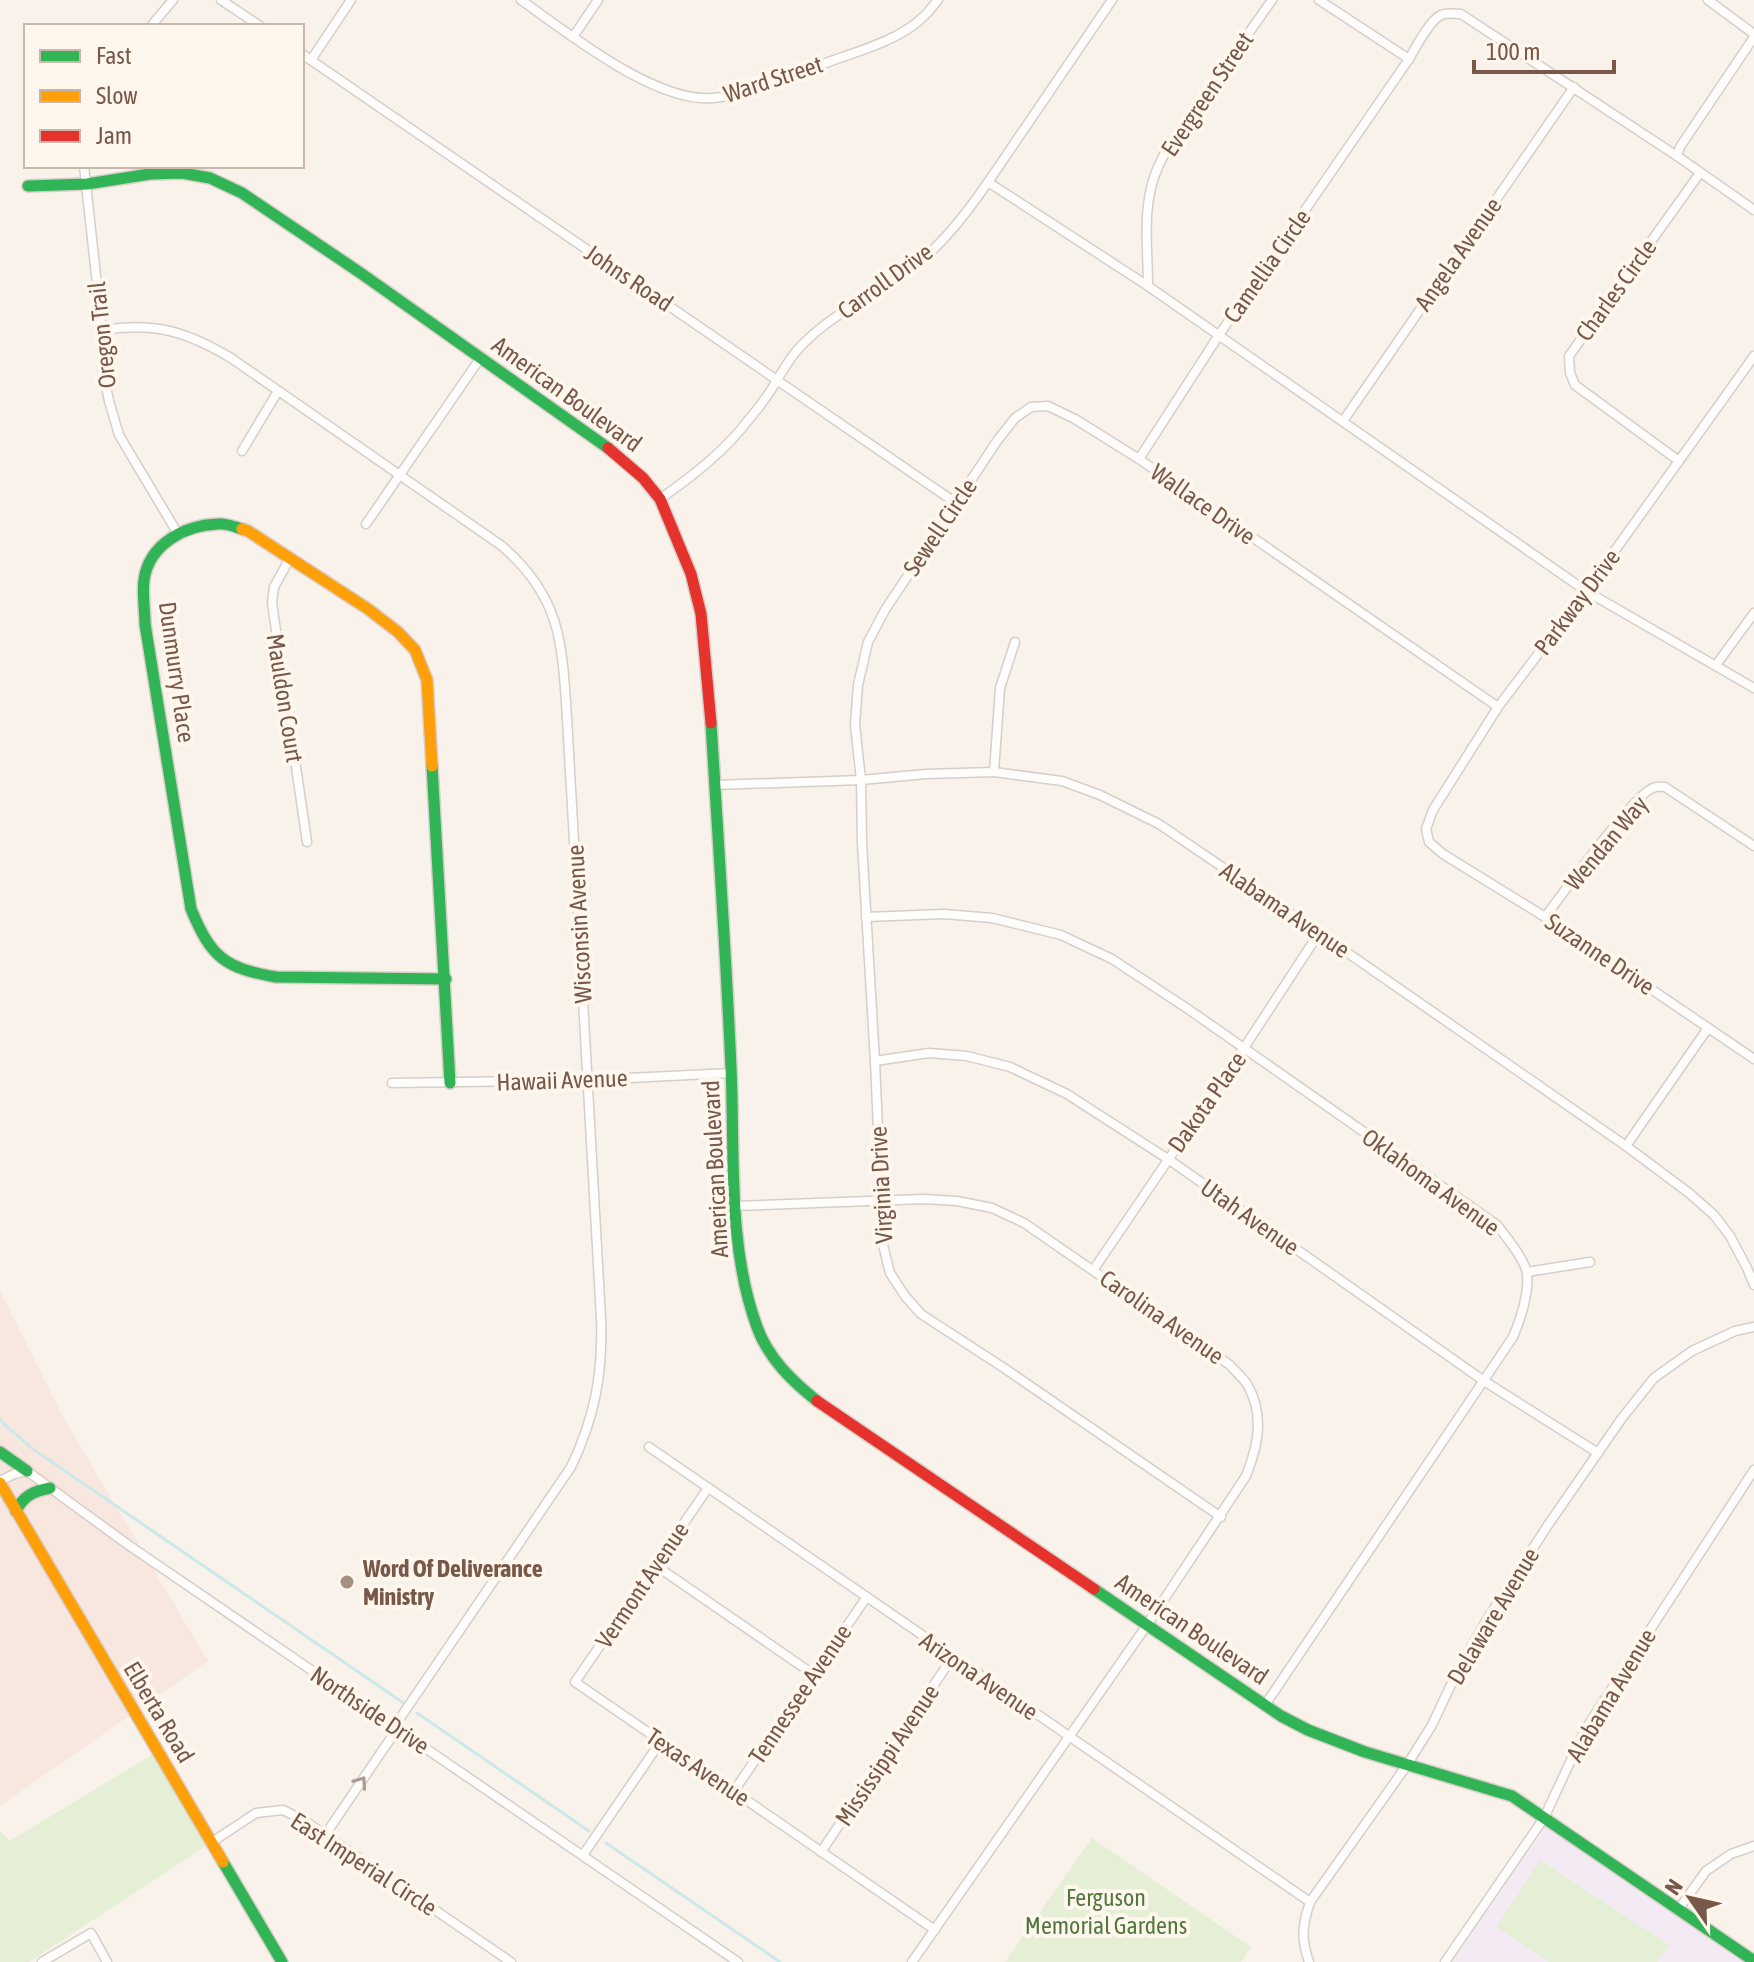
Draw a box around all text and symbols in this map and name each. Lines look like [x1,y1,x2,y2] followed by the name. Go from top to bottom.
[24,24,304,168] legend
[1474,24,1614,74] scale bar
[1156,27,1258,161] street label: Evergreen Street
[1486,38,1540,65] text: 100 m
[96,42,132,69] text: Fast
[720,50,826,108] street label: Ward Street
[96,82,138,109] text: Slow
[96,122,132,149] text: Jam
[1409,192,1507,316] street label: Angela Avenue
[1218,204,1316,328] street label: Camellia Circle
[1570,234,1662,346] street label: Charles Circle
[833,238,937,324] street label: Carroll Drive
[580,239,678,317] street label: Johns Road
[83,280,121,390] street label: Oregon Trail
[487,331,647,457] street label: American Boulevard
[1146,458,1260,550] street label: Wallace Drive
[898,473,982,581] street label: Sewell Circle
[1529,544,1625,660] street label: Parkway Drive
[154,600,200,744] street label: Dunmurry Place
[262,632,309,764] street label: Mauldon Court
[1559,790,1653,896] street label: Wendan Way
[561,844,597,1004] street label: Wisconsin Avenue
[1215,857,1355,963] street label: Alabama Avenue
[1540,908,1660,1000] street label: Suzanne Drive
[1163,1047,1251,1157] street label: Dakota Place
[496,1064,628,1096] street label: Hawaii Avenue
[697,1080,733,1258] street label: American Boulevard
[1357,1123,1505,1241] street label: Oklahoma Avenue
[864,1126,898,1244] street label: Virginia Drive
[1196,1173,1304,1261] street label: Utah Avenue
[1095,1264,1229,1370] street label: Carolina Avenue
[590,1517,694,1653] street label: Vermont Avenue
[1442,1543,1544,1689] street label: Delaware Avenue
[362,1555,543,1610] place label: Word Of Deliverance Ministry
[1111,1568,1273,1690] street label: American Boulevard
[338,1573,356,1591] marker: Word Of Deliverance Ministry
[743,1619,857,1769] street label: Tennessee Avenue
[1561,1624,1661,1766] street label: Alabama Avenue
[915,1627,1043,1725] street label: Arizona Avenue
[118,1657,200,1767] street label: Elberta Road
[306,1661,434,1759] street label: Northside Drive
[830,1679,944,1831] street label: Mississippi Avenue
[641,1723,755,1811] street label: Texas Avenue
[351,1776,366,1790] one-way arrow
[286,1807,442,1921] street label: East Imperial Circle
[1650,1858,1730,1938] north arrow
[1659,1874,1688,1899] text: N
[1025,1884,1187,1939] park label: Ferguson Memorial Gardens

